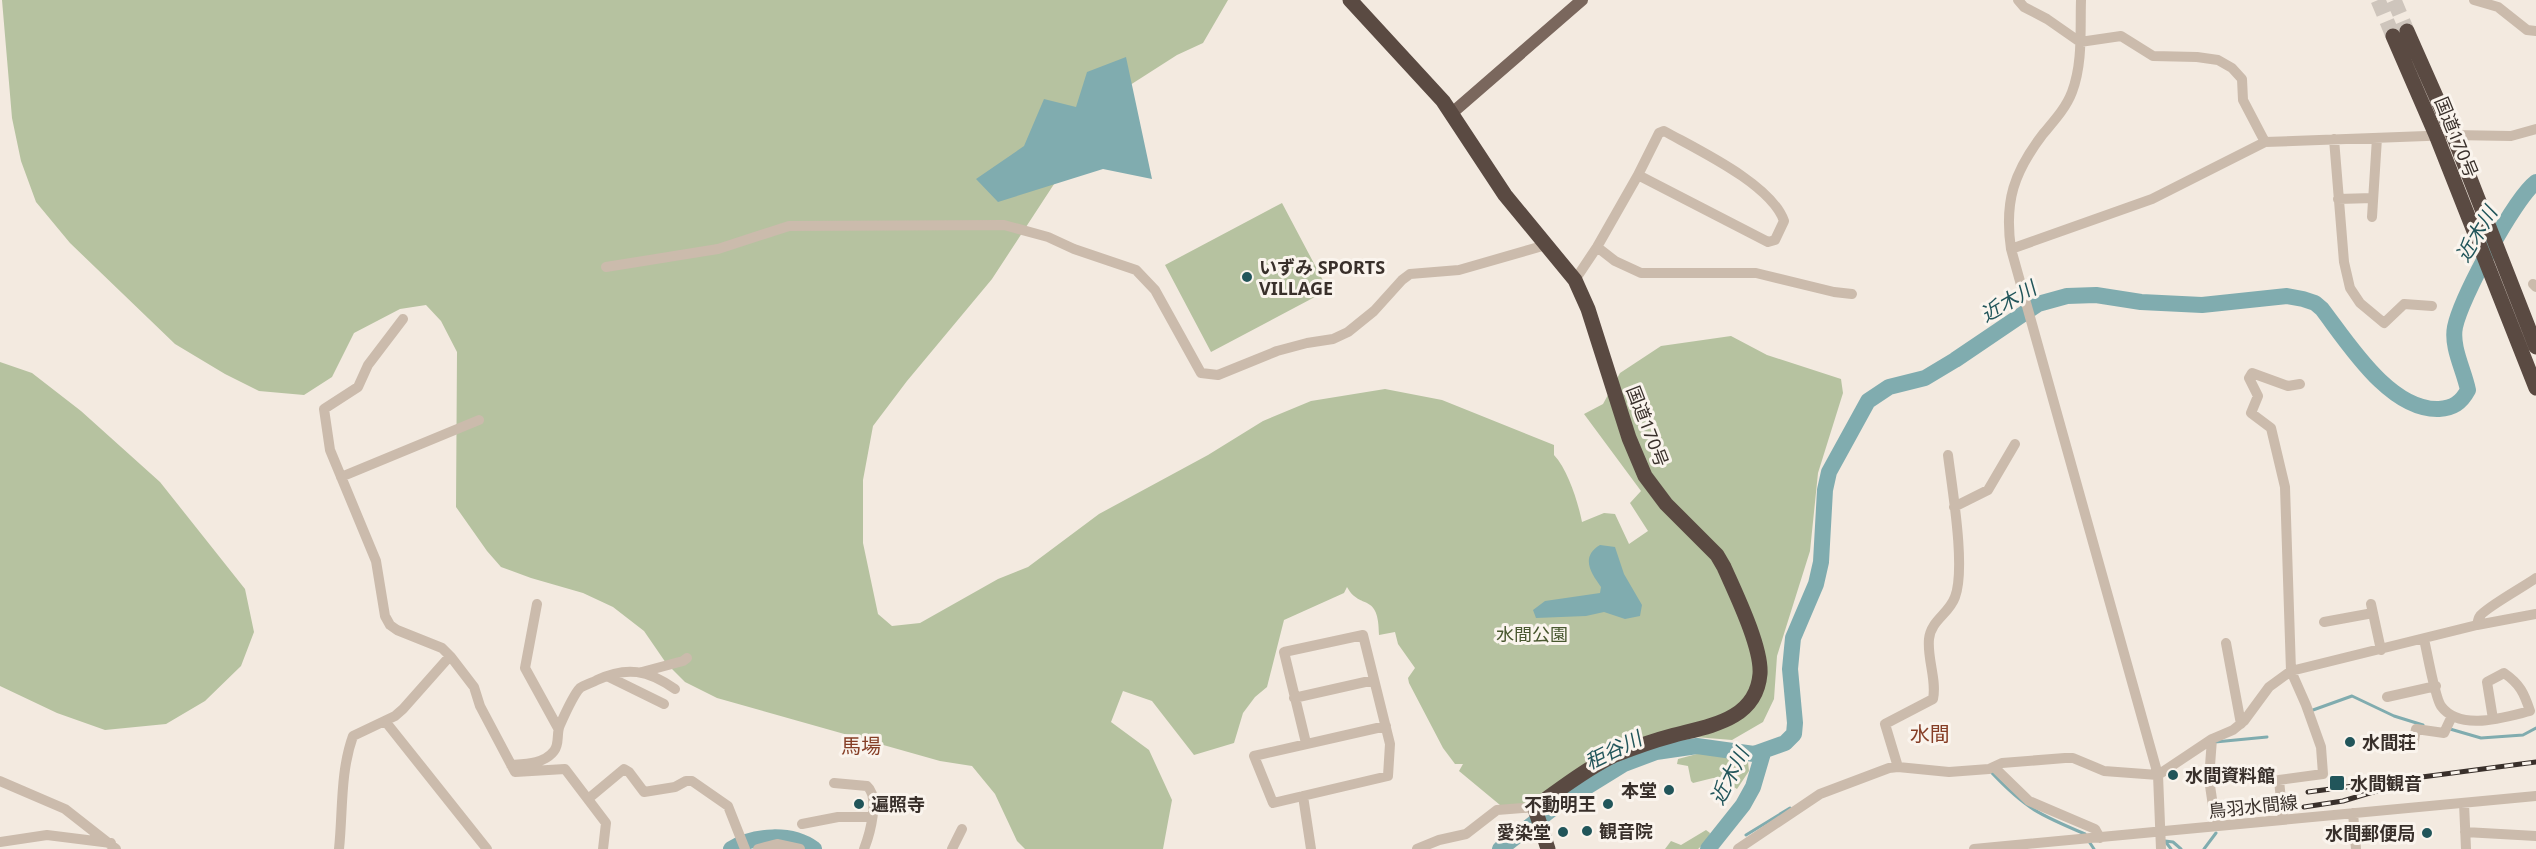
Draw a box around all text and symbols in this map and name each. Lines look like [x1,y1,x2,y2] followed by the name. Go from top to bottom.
[2430,93,2484,181] street label: 国道170号
[2449,200,2504,267] water label: 近木川
[1259,255,1385,300] place label: いずみ SPORTS VILLAGE
[1240,270,1254,284] marker: いずみ SPORTS VILLAGE
[1975,273,2042,328] water label: 近木川
[1622,382,1674,470] street label: 国道170号
[1496,622,1568,646] park label: 水間公園
[1910,720,1950,747] district label: 水間
[1580,724,1648,775] water label: 秬谷川
[2362,730,2416,754] place label: 水間荘
[841,732,881,759] district label: 馬場
[2343,735,2357,749] marker: 水間荘
[1703,741,1756,809] water label: 近木川
[2185,763,2275,787] place label: 水間資料館
[2166,768,2180,782] marker: 水間資料館
[2350,771,2422,795] place label: 水間観音
[2328,774,2346,792] marker: 水間観音
[1621,778,1657,802] place label: 本堂
[1662,783,1676,797] marker: 本堂
[2207,789,2299,823] street label: 鳥羽水間線
[871,792,925,816] place label: 遍照寺
[1524,792,1596,816] place label: 不動明王
[852,797,866,811] marker: 遍照寺
[1601,797,1615,811] marker: 不動明王
[1599,819,1653,843] place label: 観音院
[1497,820,1551,844] place label: 愛染堂
[2325,821,2415,845] place label: 水間郵便局
[1580,824,1594,838] marker: 観音院
[1556,825,1570,839] marker: 愛染堂
[2420,826,2434,840] marker: 水間郵便局

